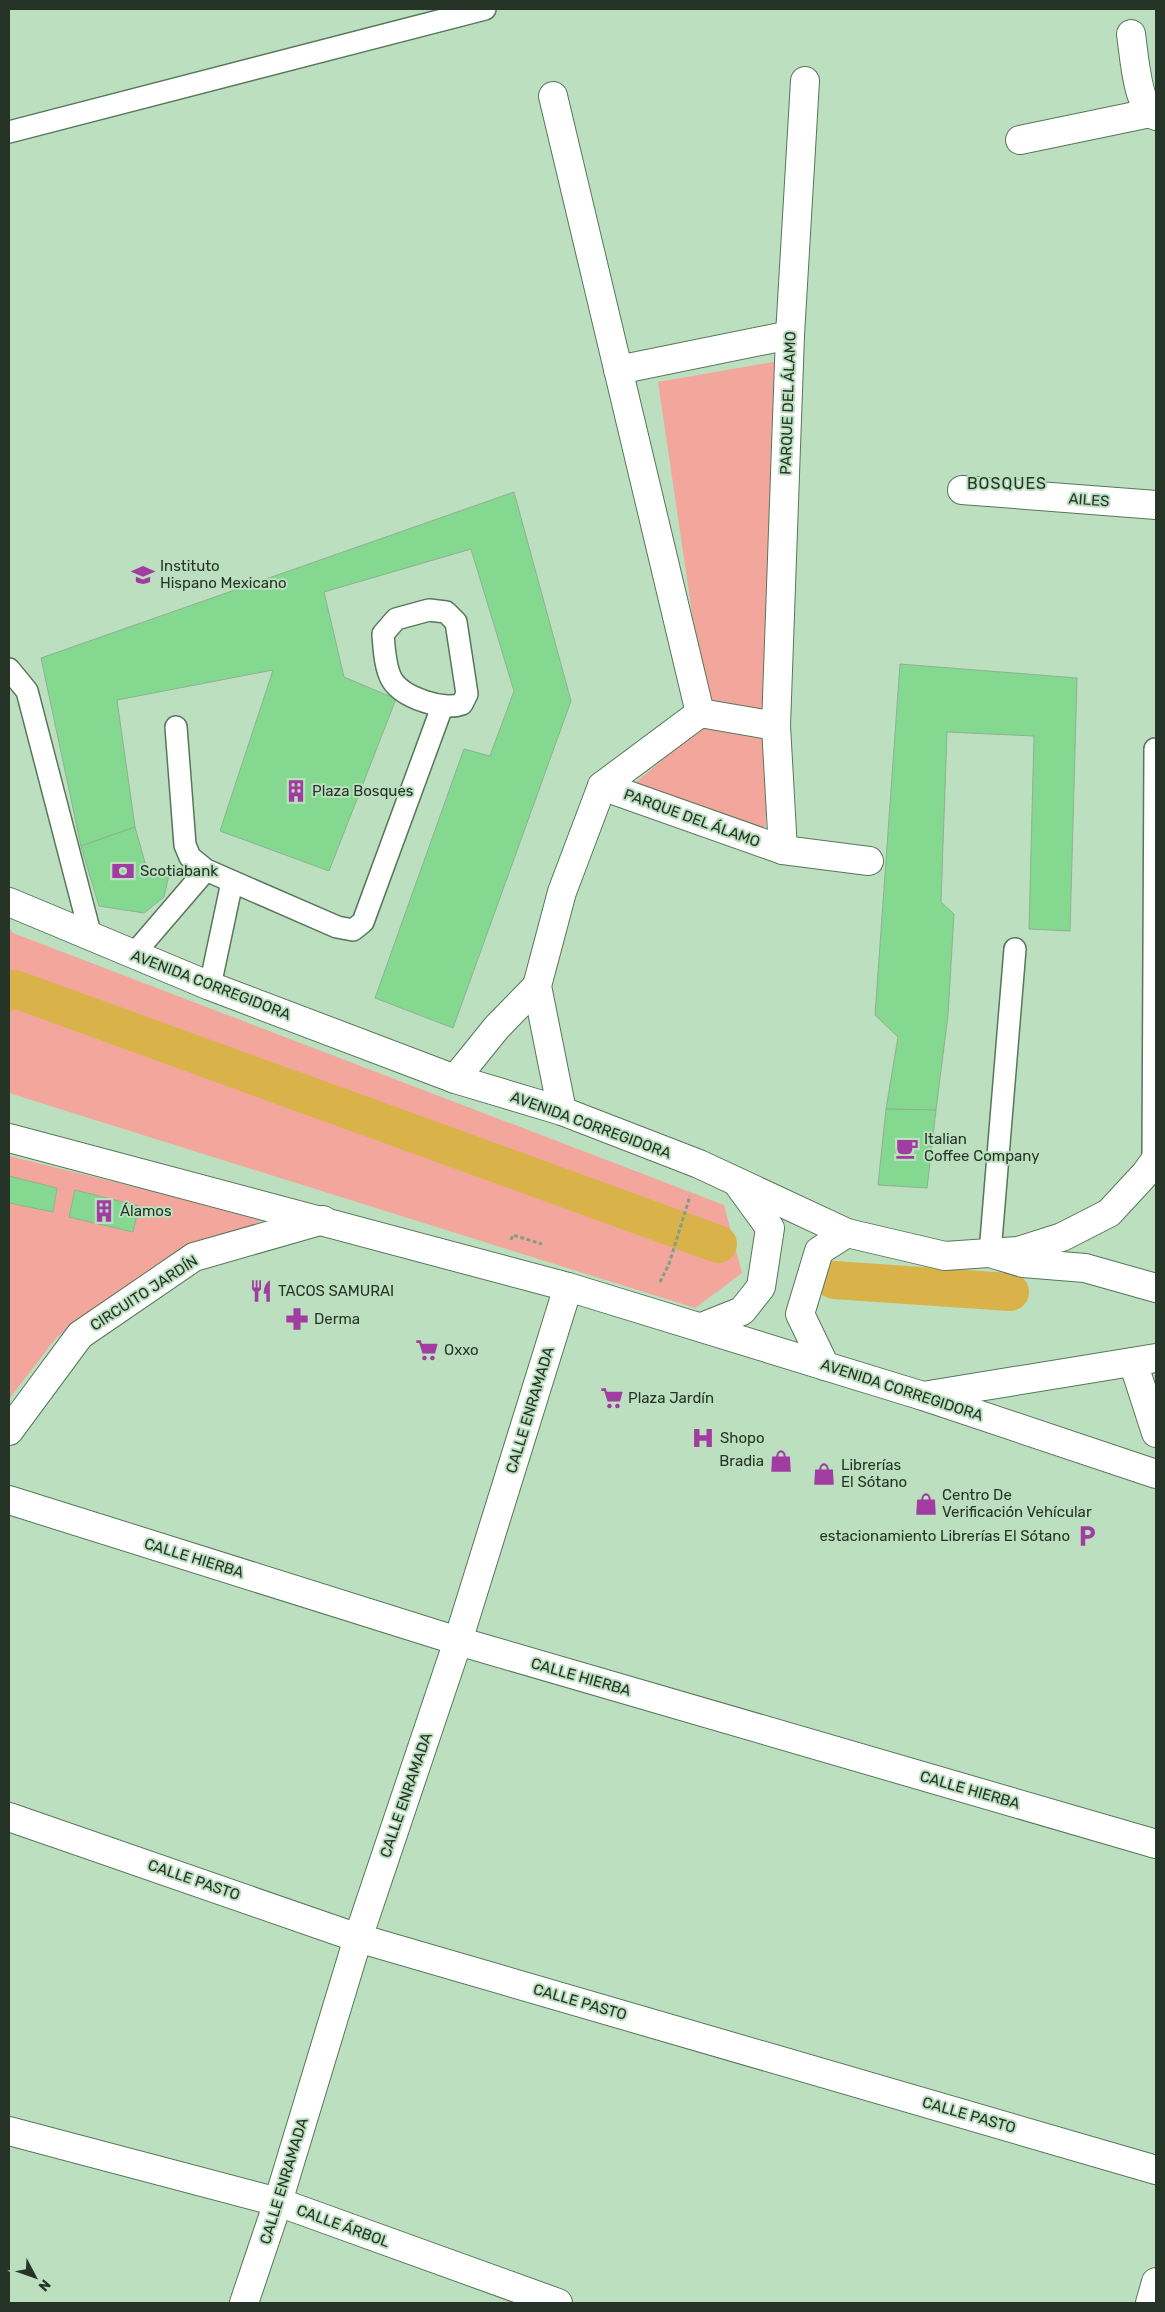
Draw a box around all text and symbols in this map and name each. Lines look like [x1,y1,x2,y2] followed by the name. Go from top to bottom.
[776,331,800,475] street label: PARQUE DEL ÁLAMO
[967,474,1047,493] district label: BOSQUES
[1068,490,1110,510] street label: AILES
[160,557,287,592] place label: Instituto Hispano Mexicano
[130,562,156,588] school or university icon: Instituto Hispano Mexicano
[283,778,309,804] building icon: Plaza Bosques
[312,782,414,800] place label: Plaza Bosques
[621,785,763,851] street label: PARQUE DEL ÁLAMO
[110,858,136,884] bank icon: Scotiabank
[140,862,218,880] place label: Scotiabank
[129,946,293,1024] street label: AVENIDA CORREGIDORA
[508,1088,674,1162] street label: AVENIDA CORREGIDORA
[924,1130,1039,1165] place label: Italian Coffee Company
[894,1135,920,1161] cafe icon: Italian Coffee Company
[91,1198,117,1224] building icon: Álamos
[120,1202,172,1220] place label: Álamos
[87,1251,201,1335] street label: CIRCUITO JARDÍN
[248,1278,274,1304] restaurant icon: TACOS SAMURAI
[278,1282,394,1300] place label: TACOS SAMURAI
[284,1306,310,1332] pharmacy icon: Derma
[314,1310,360,1328] place label: Derma
[414,1337,440,1363] supermarket icon: Oxxo
[444,1341,479,1359] place label: Oxxo
[502,1345,558,1475] street label: CALLE ENRAMADA
[819,1355,985,1425] street label: AVENIDA CORREGIDORA
[599,1385,625,1411] supermarket icon: Plaza Jardín
[628,1389,714,1407] place label: Plaza Jardín
[690,1425,716,1451] hospital icon: Shopo
[720,1429,765,1447] place label: Shopo
[768,1448,794,1474] shop icon: Bradia
[719,1452,764,1470] place label: Bradia
[841,1456,907,1491] place label: Librerías El Sótano
[811,1461,837,1487] shop icon: Librerías El Sótano
[942,1486,1092,1521] place label: Centro De Verificación Vehícular
[913,1491,939,1517] shop icon: Centro De Verificación Vehícular
[1074,1523,1100,1549] parking icon: estacionamiento Librerías El Sótano
[819,1527,1070,1545] place label: estacionamiento Librerías El Sótano
[142,1534,246,1582] street label: CALLE HIERBA
[529,1654,633,1700] street label: CALLE HIERBA
[376,1730,436,1860] street label: CALLE ENRAMADA
[918,1767,1022,1813] street label: CALLE HIERBA
[146,1856,242,1904] street label: CALLE PASTO
[531,1980,629,2024] street label: CALLE PASTO
[920,2093,1018,2137] street label: CALLE PASTO
[256,2116,312,2246] street label: CALLE ENRAMADA
[294,2201,392,2251] street label: CALLE ÁRBOL
[10,2252,60,2302] north arrow
[35,2276,54,2295] text: N

